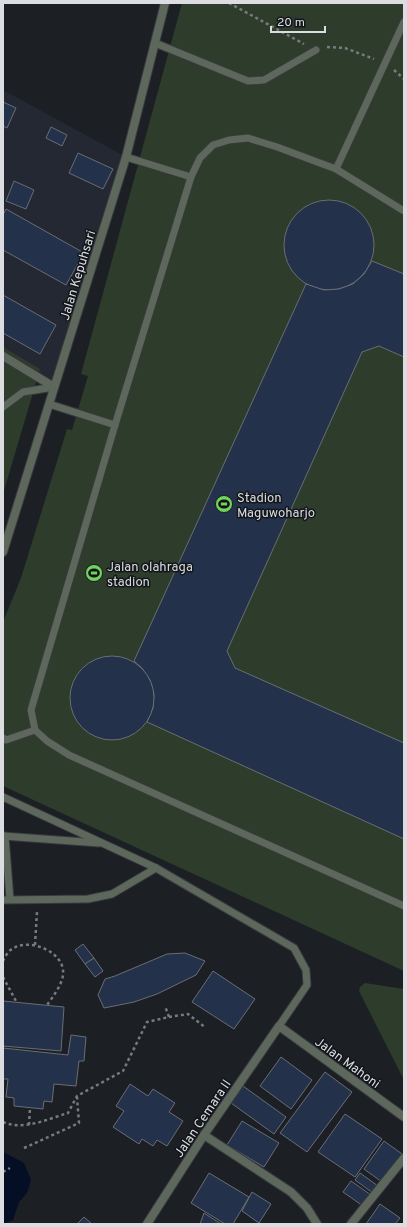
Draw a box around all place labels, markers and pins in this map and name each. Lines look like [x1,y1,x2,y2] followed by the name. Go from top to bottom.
[237,491,315,522] place label: Stadion Maguwoharjo
[214,494,234,514] sports icon: Stadion Maguwoharjo
[107,560,193,591] place label: Jalan olahraga stadion
[84,563,104,583] sports icon: Jalan olahraga stadion

